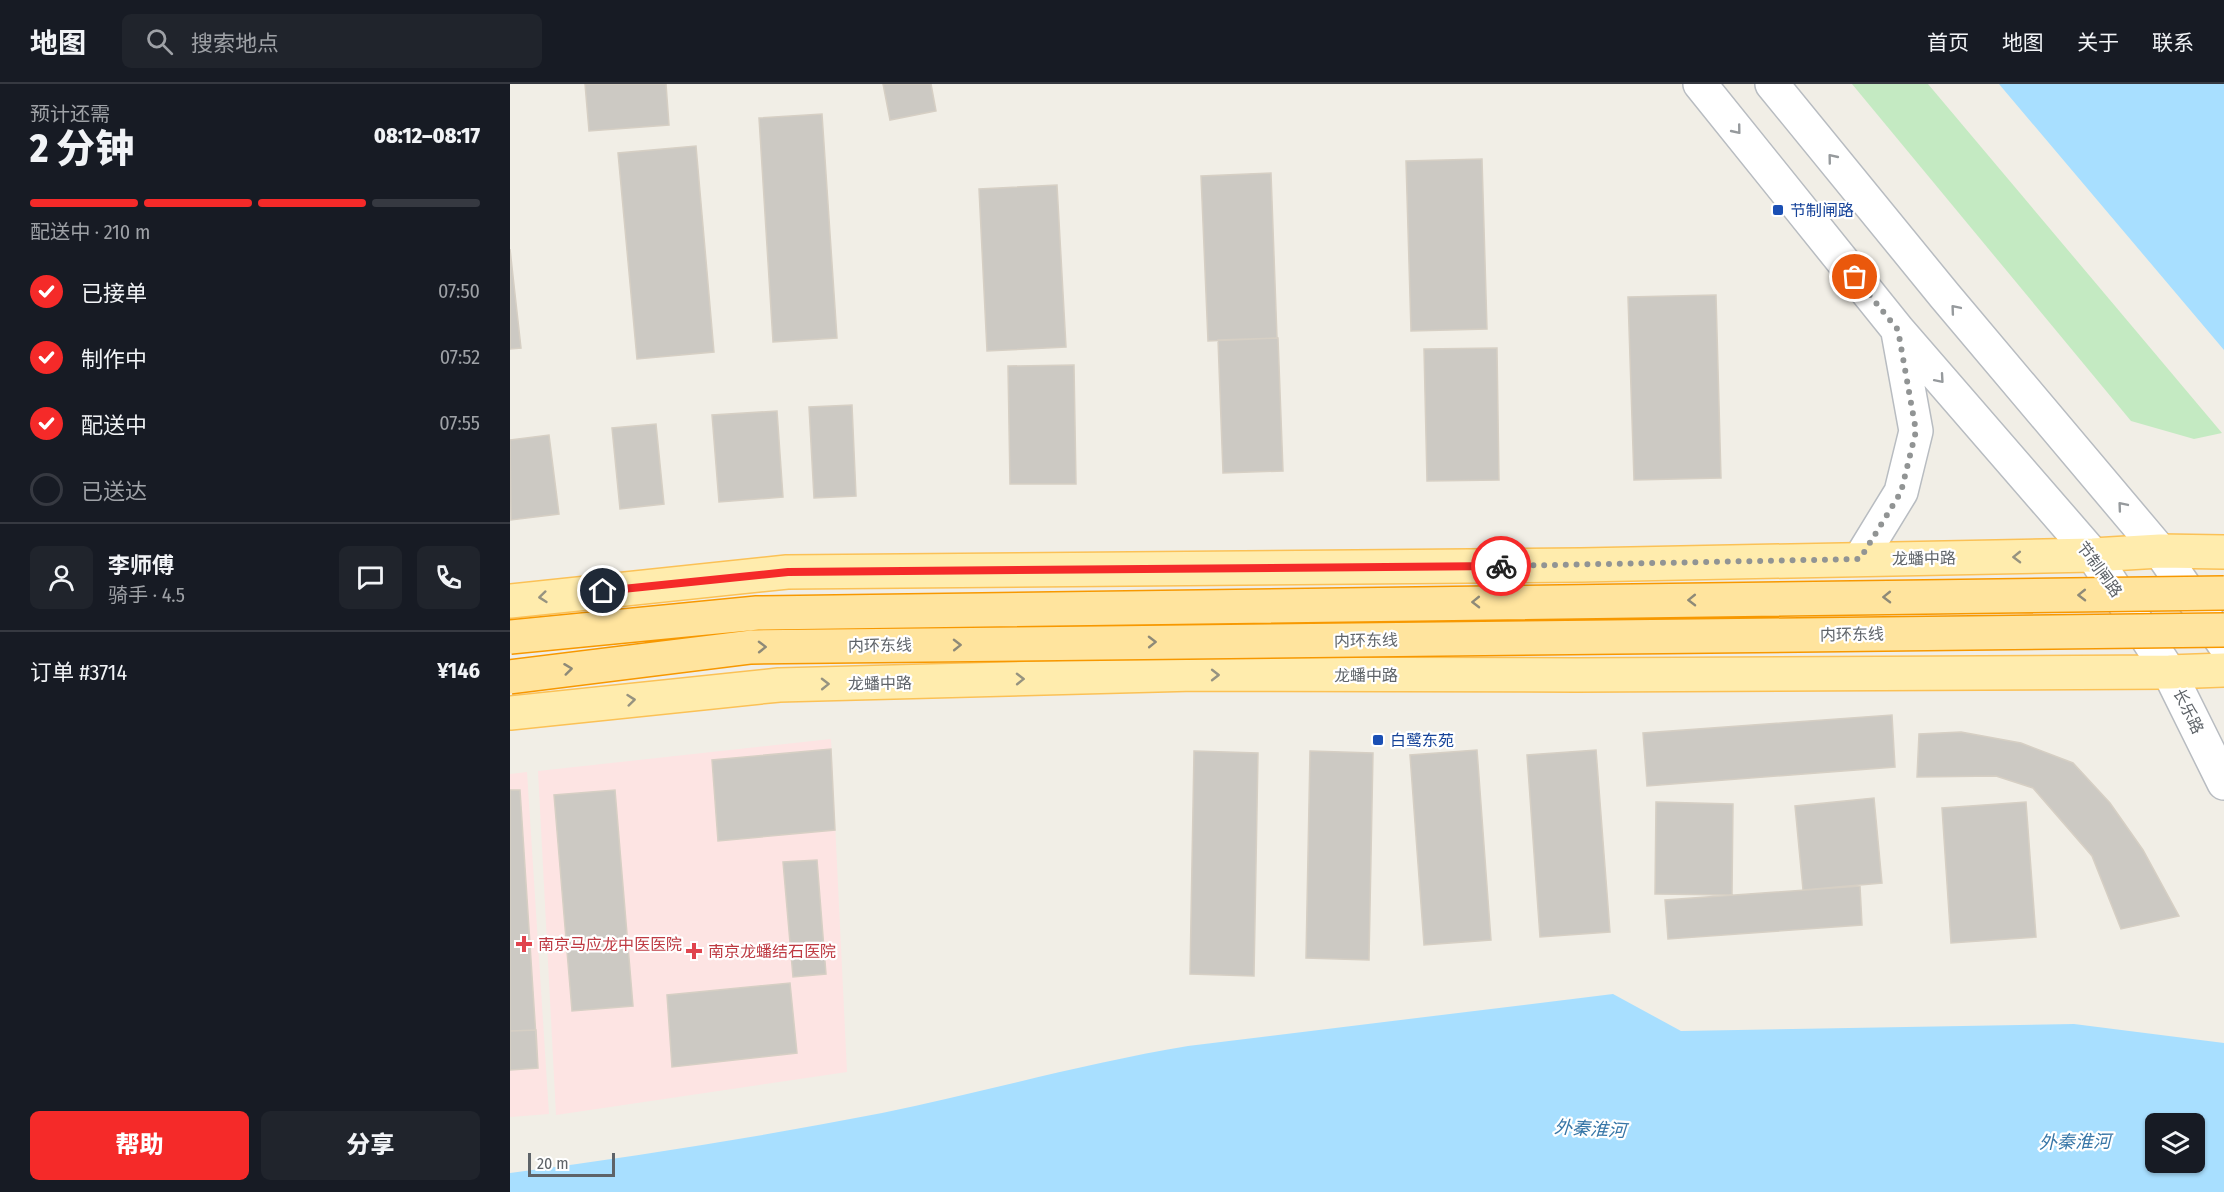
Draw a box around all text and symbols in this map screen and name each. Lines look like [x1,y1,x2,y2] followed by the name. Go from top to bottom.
[122,14,542,68] search box
[143,25,176,58] icon: search
[30,27,86,60] text: 地图
[191,30,279,57] text: 搜索地点
[1927,30,1969,56] text: 首页
[2002,30,2044,56] text: 地图
[2077,30,2119,56] text: 关于
[2152,30,2194,56] text: 联系
[30,102,110,126] text: 预计还需
[374,122,480,149] text: 08:12–08:17
[1729,123,1740,134] one-way arrow
[30,126,134,172] text: 2 分钟
[1829,154,1840,165] one-way arrow
[1790,201,1854,220] place label: 节制闸路
[1771,203,1785,217] marker: 节制闸路
[30,220,150,244] text: 配送中 · 210 m
[1829,251,1880,302] pin
[1838,260,1871,293] icon: bag
[30,275,63,308] icon: check
[438,279,480,303] text: 07:50
[81,280,147,307] text: 已接单
[1952,305,1963,316] one-way arrow
[30,341,63,374] icon: check
[440,345,480,369] text: 07:52
[81,346,147,373] text: 制作中
[1932,372,1943,383] one-way arrow
[30,407,63,440] icon: check
[439,411,480,435] text: 07:55
[81,412,147,439] text: 配送中
[81,478,147,505] text: 已送达
[2118,502,2129,513] one-way arrow
[1471,536,1531,596] courier
[2073,538,2126,601] street label: 节制闸路
[30,546,93,609] button: person
[339,546,402,609] button: chat
[417,546,480,609] button: phone
[1892,548,1956,569] street label: 龙蟠中路
[1485,550,1518,583] icon: bike
[2013,550,2022,563] one-way arrow
[108,552,174,579] text: 李师傅
[577,565,628,616] pin
[586,574,619,607] icon: home
[108,583,185,607] text: 骑手 · 4.5
[2077,589,2086,601] one-way arrow
[538,590,547,603] one-way arrow
[1882,591,1891,603] one-way arrow
[1687,594,1696,606] one-way arrow
[1471,596,1480,608] one-way arrow
[1820,624,1884,645] street label: 内环东线
[1334,630,1398,651] street label: 内环东线
[848,635,912,656] street label: 内环东线
[1147,636,1156,649] one-way arrow
[952,639,961,651] one-way arrow
[757,641,766,653] one-way arrow
[437,657,480,684] text: ¥146
[30,659,127,686] text: 订单 #3714
[563,664,573,676] one-way arrow
[1334,666,1398,685] street label: 龙蟠中路
[1210,669,1219,681] one-way arrow
[848,673,912,694] street label: 龙蟠中路
[1016,673,1025,685] one-way arrow
[821,678,830,690] one-way arrow
[2169,685,2208,737] street label: 长乐路
[626,694,635,707] one-way arrow
[1390,731,1454,750] place label: 白鹭东苑
[1371,733,1385,747] marker: 白鹭东苑
[515,935,533,953] marker: 南京马应龙中医医院
[538,935,682,954] place label: 南京马应龙中医医院
[685,942,703,960] marker: 南京龙蟠结石医院
[708,942,836,961] place label: 南京龙蟠结石医院
[30,1111,249,1180] button: 帮助
[261,1111,480,1180] button: 分享
[2145,1113,2205,1173] map controls
[2145,1113,2205,1173] button: layers
[1553,1116,1630,1142] water label: 外秦淮河
[2039,1130,2114,1154] water label: 外秦淮河
[528,1150,615,1178] scale bar
[537,1154,568,1173] text: 20 m

